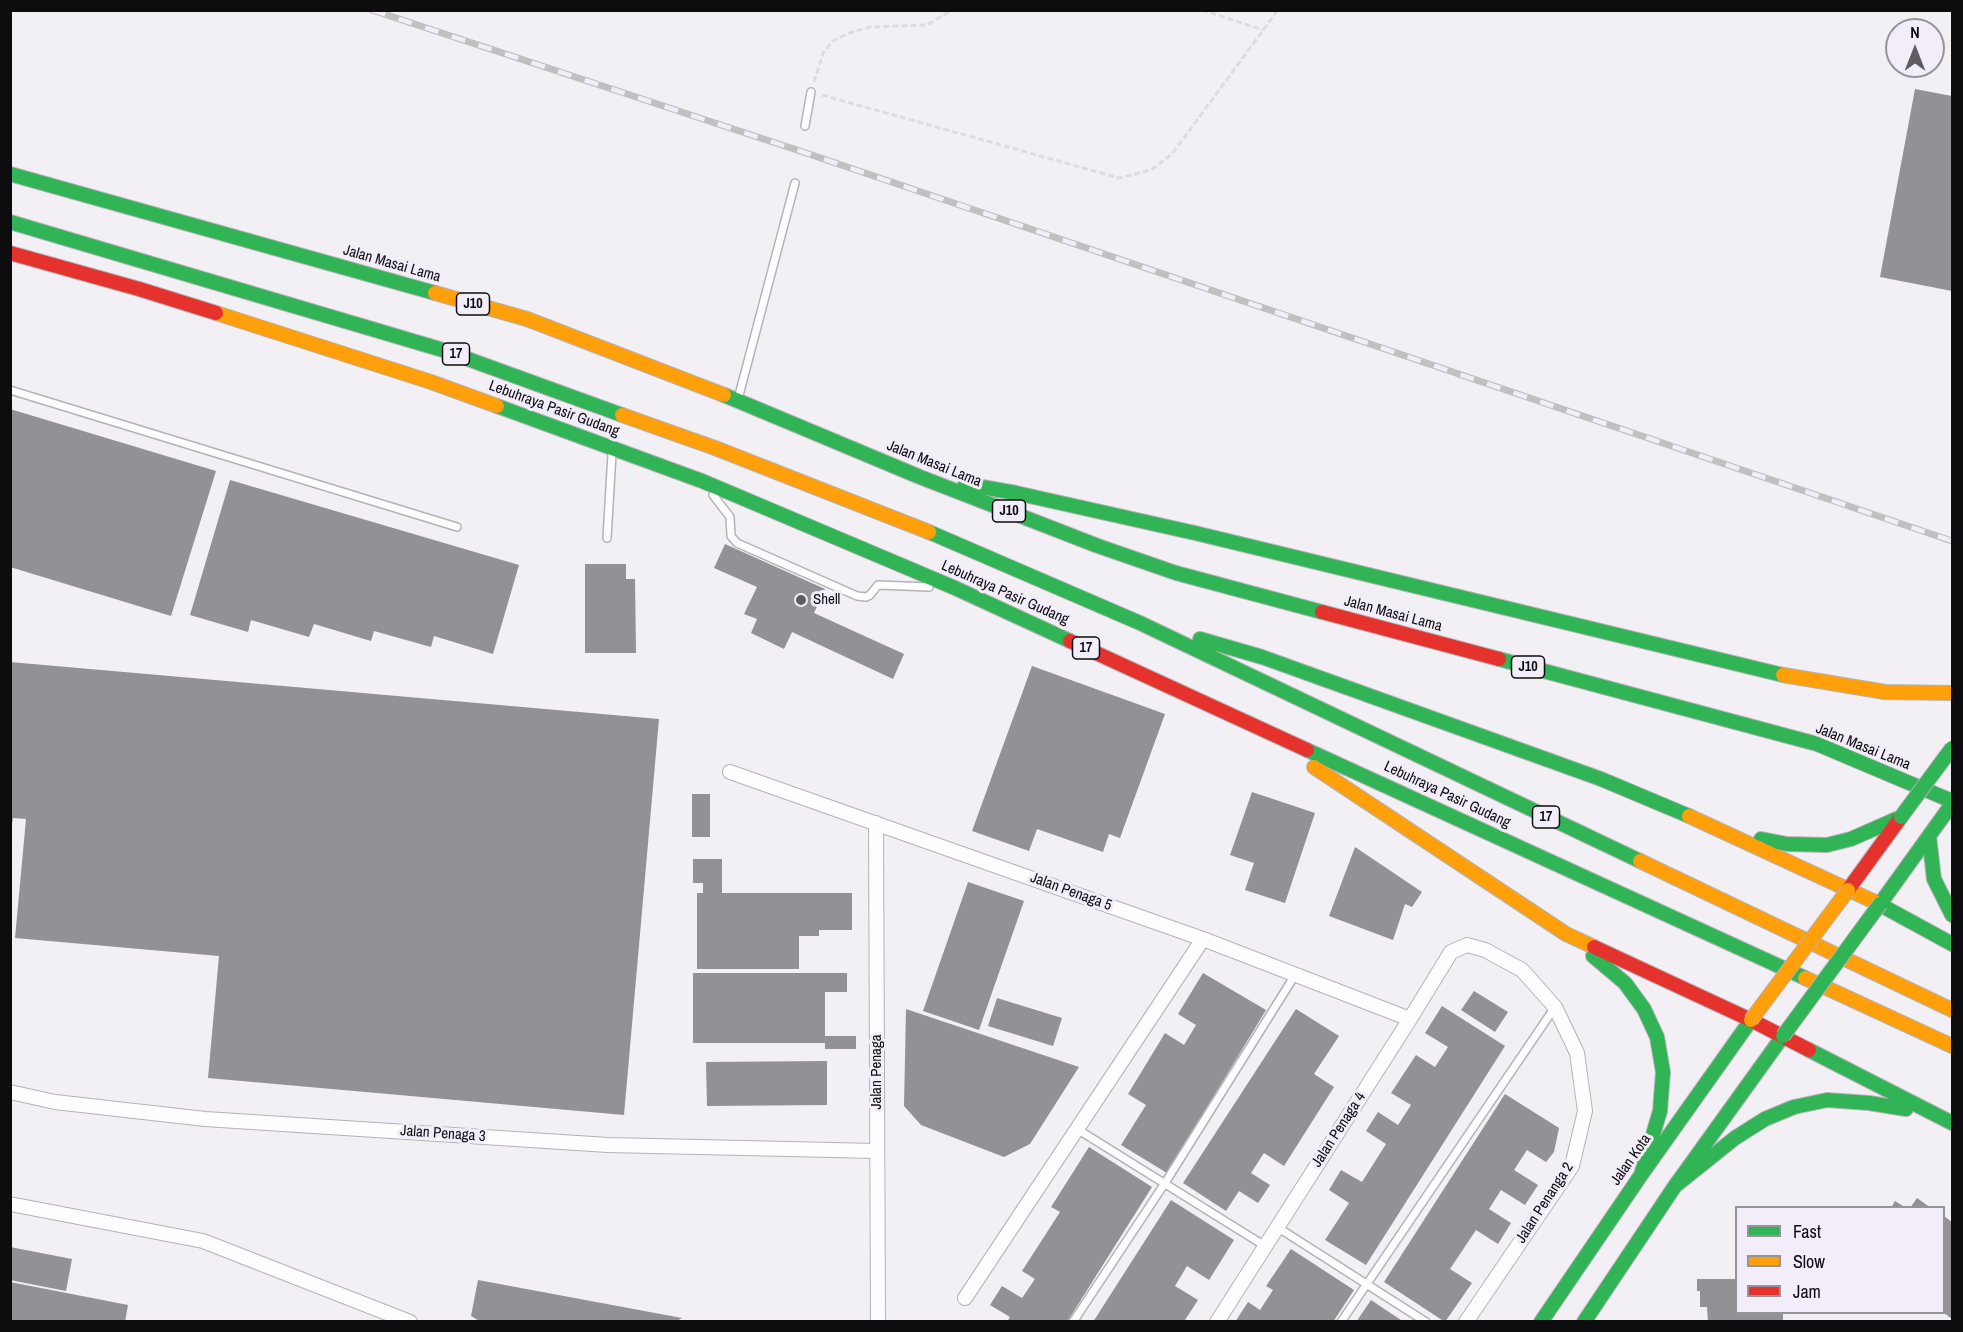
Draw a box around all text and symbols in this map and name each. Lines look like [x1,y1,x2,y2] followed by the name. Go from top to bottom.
[1885,18,1945,78] north arrow
[1910,21,1920,43] text: N
[341,241,443,287] street label: Jalan Masai Lama
[456,293,490,315] road number: J10
[442,343,470,365] road number: 17
[486,377,622,441] street label: Lebuhraya Pasir Gudang
[884,437,984,491] street label: Jalan Masai Lama
[992,500,1026,522] road number: J10
[939,557,1071,629] street label: Lebuhraya Pasir Gudang
[813,591,840,609] place label: Shell
[1342,592,1444,636] street label: Jalan Masai Lama
[794,593,808,607] marker: Shell
[1072,637,1100,659] road number: 17
[1512,656,1544,678] road number: J10
[1813,720,1913,774] street label: Jalan Masai Lama
[1381,758,1513,832] street label: Lebuhraya Pasir Gudang
[1532,806,1560,828] road number: 17
[1028,869,1114,915] street label: Jalan Penaga 5
[868,1034,886,1110] street label: Jalan Penaga
[1308,1089,1370,1171] street label: Jalan Penaga 4
[400,1122,486,1146] street label: Jalan Penaga 3
[1607,1131,1655,1189] street label: Jalan Kota
[1512,1159,1578,1247] street label: Jalan Penanga 2
[1735,1206,1945,1314] legend
[1793,1219,1821,1244] text: Fast
[1793,1249,1825,1274] text: Slow
[1793,1279,1821,1304] text: Jam

